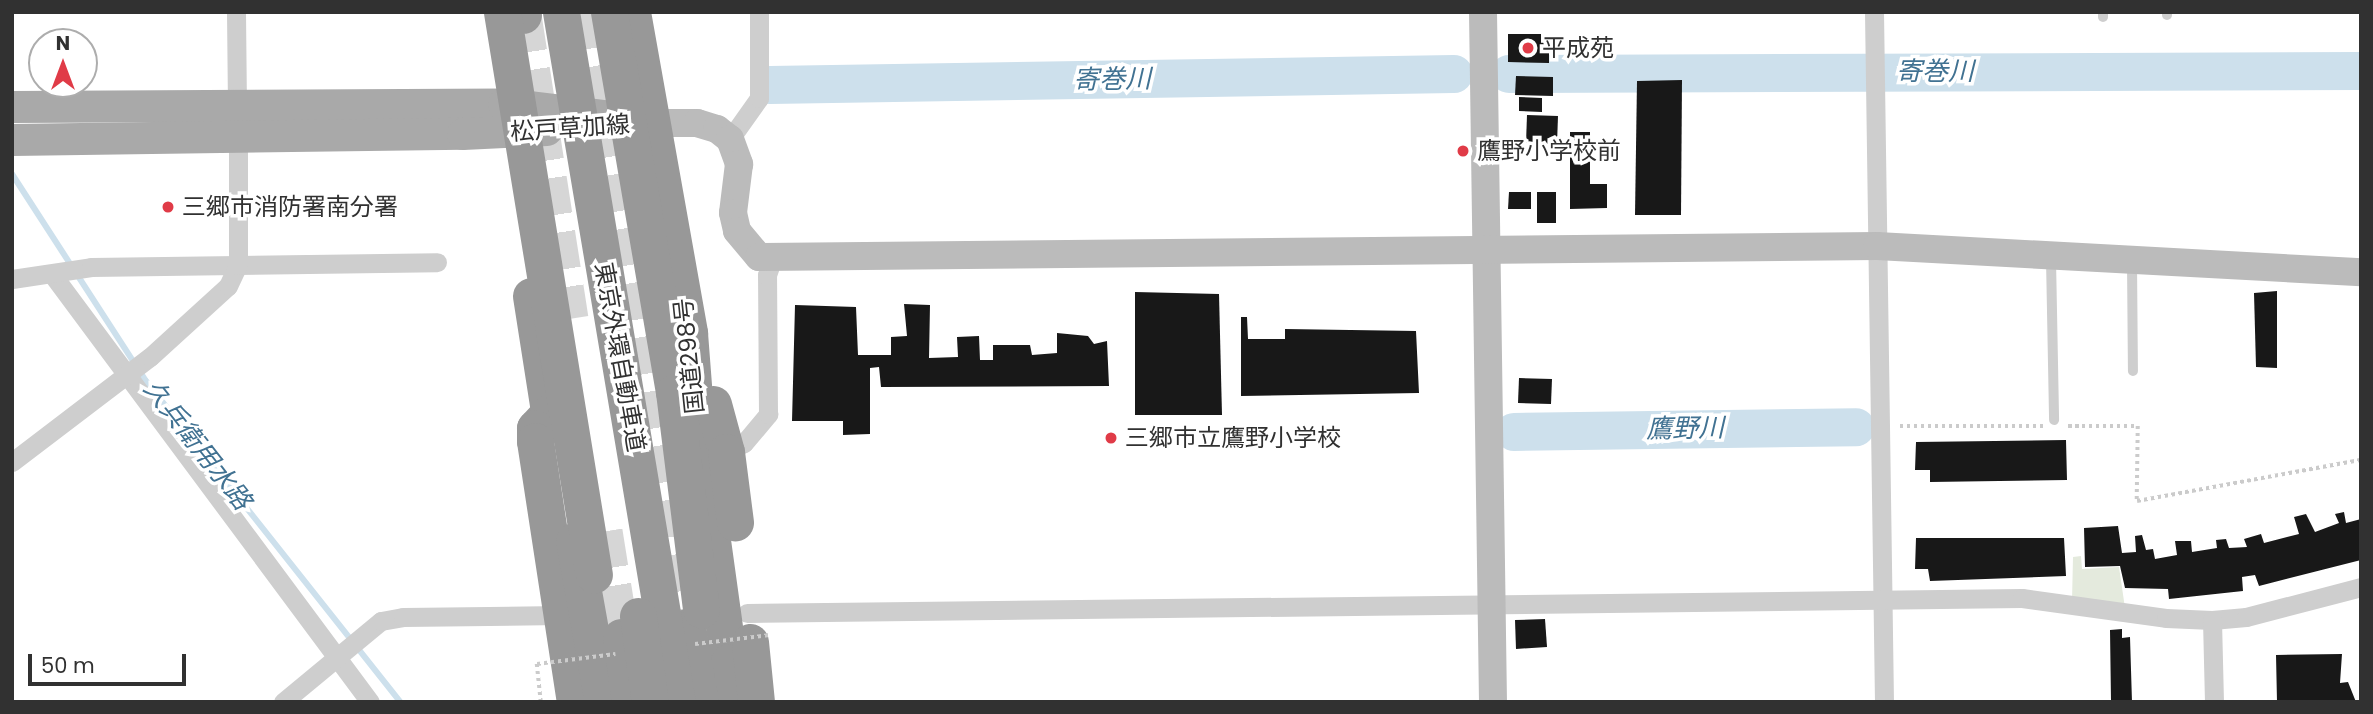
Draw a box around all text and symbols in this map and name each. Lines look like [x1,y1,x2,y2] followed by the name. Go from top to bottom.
[28,28,98,98] north arrow
[56,30,70,57] text: N
[1542,34,1614,62] place label: 平成苑
[1520,40,1536,56] marker: 平成苑
[1896,56,1974,88] water label: 寄巻川
[1073,64,1151,96] water label: 寄巻川
[509,109,631,147] street label: 松戸草加線
[1477,137,1621,165] place label: 鷹野小学校前
[1455,143,1471,159] marker: 鷹野小学校前
[182,193,398,221] place label: 三郷市消防署南分署
[160,199,176,215] marker: 三郷市消防署南分署
[589,260,651,454] street label: 東京外環自動車道
[669,297,709,415] street label: 国道298号
[137,374,257,516] water label: 久兵衛用水路
[1646,413,1724,445] water label: 鷹野川
[1125,424,1341,452] place label: 三郷市立鷹野小学校
[1103,430,1119,446] marker: 三郷市立鷹野小学校
[32,640,189,684] scale bar
[41,651,95,680] text: 50 m

